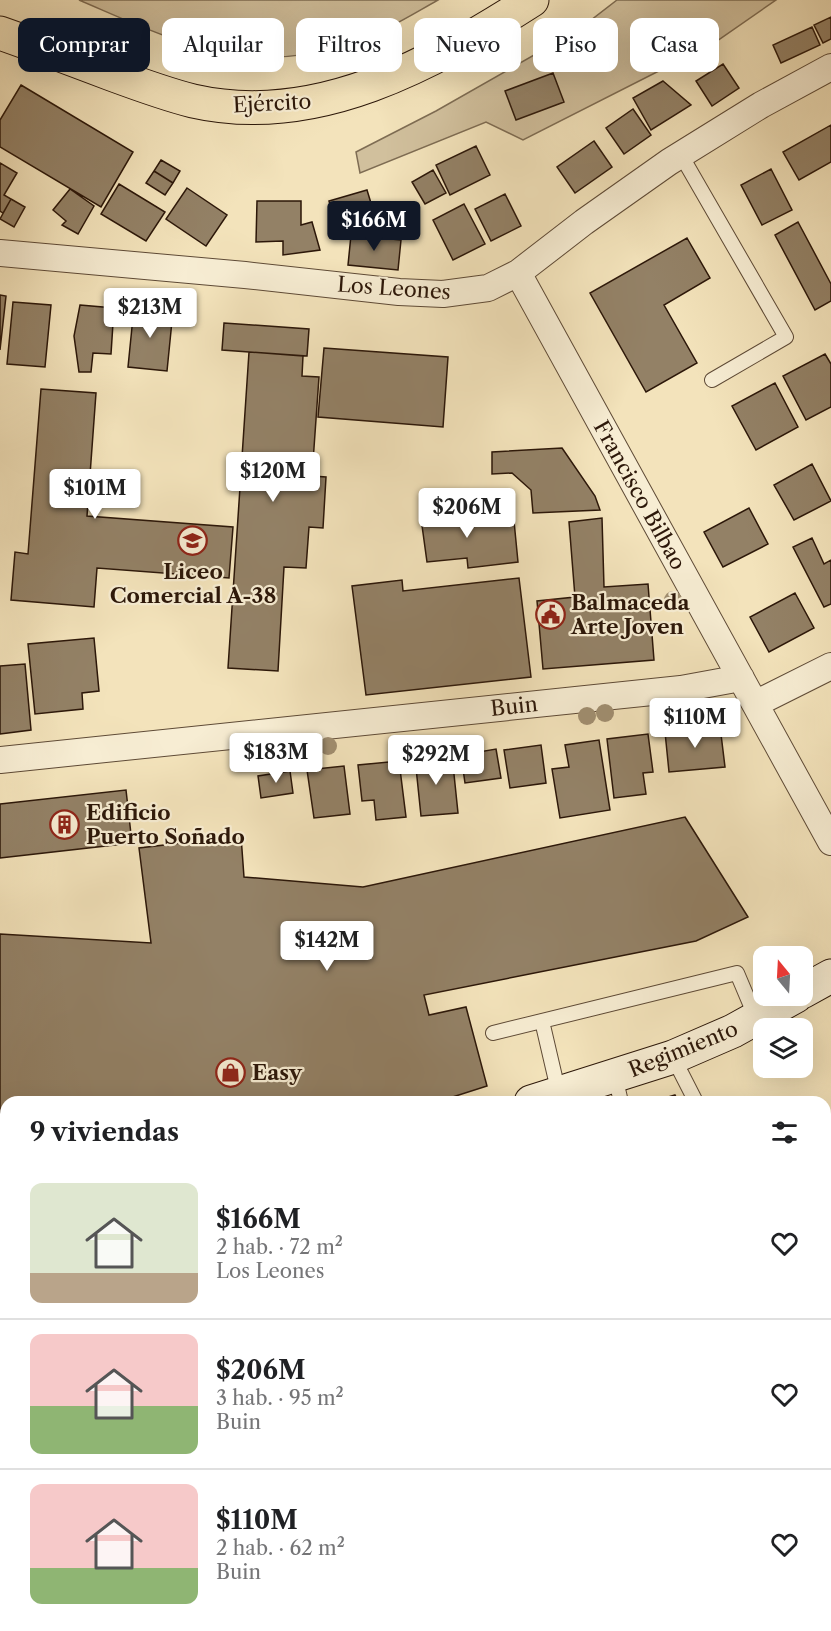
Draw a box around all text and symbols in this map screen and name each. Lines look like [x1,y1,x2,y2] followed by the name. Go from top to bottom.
[18,18,150,72] chip: Comprar
[162,18,284,72] chip: Alquilar
[296,18,402,72] chip: Filtros
[414,18,521,72] chip: Nuevo
[533,18,618,72] chip: Piso
[630,18,719,72] chip: Casa
[232,88,312,118] street label: Ejército
[332,201,416,252] pin: $166M
[341,208,407,232] text: $166M
[336,272,452,304] street label: Los Leones
[108,288,192,339] pin: $213M
[118,295,182,319] text: $213M
[589,416,691,574] street label: Francisco Bilbao
[231,452,315,503] pin: $120M
[240,459,306,483] text: $120M
[53,469,137,520] pin: $101M
[64,476,126,500] text: $101M
[425,488,509,539] pin: $206M
[433,495,501,519] text: $206M
[177,524,209,556] school or university icon: Liceo Comercial A-38
[110,559,276,608] place label: Liceo Comercial A-38
[570,590,690,639] place label: Balmaceda Arte Joven
[534,598,566,630] public building icon: Balmaceda Arte Joven
[489,691,539,721] street label: Buin
[653,698,737,749] pin: $110M
[664,705,726,729] text: $110M
[234,733,318,784] pin: $183M
[394,735,478,786] pin: $292M
[243,740,309,764] text: $183M
[402,742,470,766] text: $292M
[86,800,245,849] place label: Edificio Puerto Soñado
[49,808,81,840] building icon: Edificio Puerto Soñado
[285,921,369,972] pin: $142M
[294,928,360,952] text: $142M
[753,946,813,1006] north arrow
[753,946,813,1078] map controls
[625,1016,741,1082] street label: Regimiento
[753,1018,813,1078] button: layers
[215,1056,247,1088] shop icon: Easy
[252,1060,303,1085] place label: Easy
[30,1116,179,1148] text: 9 viviendas
[768,1116,801,1149] icon: filters
[216,1203,301,1235] text: $166M
[78,1207,150,1279] icon: home
[768,1227,801,1260] icon: heart
[216,1235,343,1259] text: 2 hab. · 72 m²
[216,1259,324,1283] text: Los Leones
[216,1354,306,1386] text: $206M
[78,1358,150,1430] icon: home
[768,1378,801,1411] icon: heart
[216,1386,344,1410] text: 3 hab. · 95 m²
[216,1410,261,1434] text: Buin
[216,1504,298,1536] text: $110M
[78,1508,150,1580] icon: home
[768,1528,801,1561] icon: heart
[216,1536,345,1560] text: 2 hab. · 62 m²
[216,1560,261,1584] text: Buin

